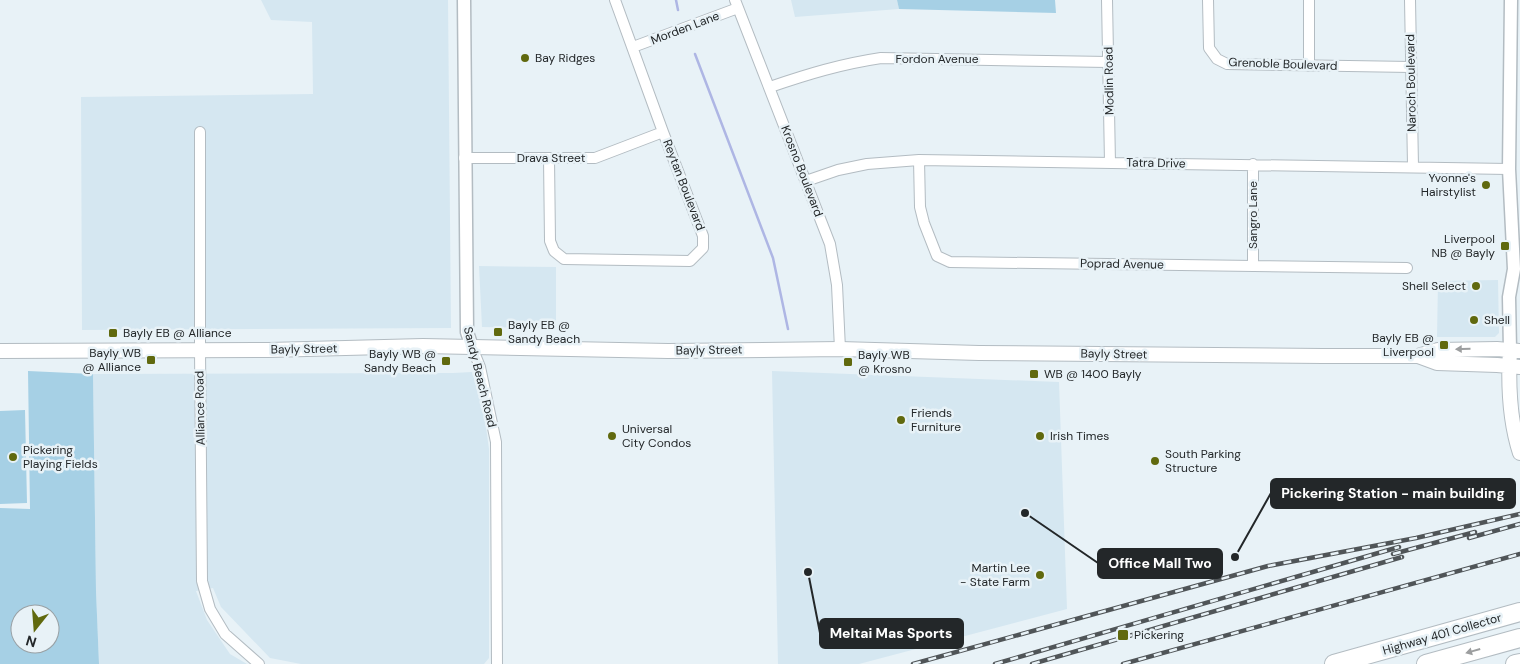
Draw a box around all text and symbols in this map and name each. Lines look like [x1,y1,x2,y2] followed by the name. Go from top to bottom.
[648,7,722,48] street label: Morden Lane
[1402,34,1420,132] street label: Naroch Boulevard
[1100,47,1118,115] street label: Modlin Road
[535,50,595,66] place label: Bay Ridges
[896,51,979,67] street label: Fordon Avenue
[519,52,531,64] marker: Bay Ridges
[1228,54,1338,74] street label: Grenoble Boulevard
[777,123,827,219] street label: Krosno Boulevard
[659,137,709,233] street label: Reytan Boulevard
[517,150,586,166] street label: Drava Street
[1126,154,1186,172] street label: Tatra Drive
[1421,170,1476,200] place label: Yvonne's Hairstylist
[1480,179,1492,191] marker: Yvonne's Hairstylist
[1245,181,1261,249] street label: Sangro Lane
[1431,231,1495,261] place label: Liverpool NB @ Bayly
[1499,240,1511,252] marker: Liverpool NB @ Bayly
[1080,255,1164,273] street label: Poprad Avenue
[1402,278,1466,294] place label: Shell Select
[1470,280,1482,292] marker: Shell Select
[1484,312,1510,328] place label: Shell
[1468,314,1480,326] marker: Shell
[508,317,580,347] place label: Bayly EB @ Sandy Beach
[123,325,232,341] place label: Bayly EB @ Alliance
[460,325,500,429] street label: Sandy Beach Road
[492,326,504,338] marker: Bayly EB @ Sandy Beach
[107,327,119,339] marker: Bayly EB @ Alliance
[1372,330,1434,360] place label: Bayly EB @ Liverpool
[1438,339,1450,351] marker: Bayly EB @ Liverpool
[270,340,338,358] street label: Bayly Street
[675,341,743,359] street label: Bayly Street
[82,345,141,375] place label: Bayly WB @ Alliance
[1080,345,1148,363] street label: Bayly Street
[1455,345,1471,353] one-way arrow
[364,346,436,376] place label: Bayly WB @ Sandy Beach
[858,347,912,377] place label: Bayly WB @ Krosno
[145,354,157,366] marker: Bayly WB @ Alliance
[440,355,452,367] marker: Bayly WB @ Sandy Beach
[842,356,854,368] marker: Bayly WB @ Krosno
[1044,366,1142,382] place label: WB @ 1400 Bayly
[1028,368,1040,380] marker: WB @ 1400 Bayly
[191,371,209,445] street label: Alliance Road
[911,405,961,435] place label: Friends Furniture
[895,414,907,426] marker: Friends Furniture
[622,421,691,451] place label: Universal City Condos
[1050,428,1109,444] place label: Irish Times
[606,430,618,442] marker: Universal City Condos
[1034,430,1046,442] marker: Irish Times
[23,442,98,472] place label: Pickering Playing Fields
[1165,446,1241,476] place label: South Parking Structure
[7,451,19,463] marker: Pickering Playing Fields
[1149,455,1161,467] marker: South Parking Structure
[1271,479,1515,508] callout: Pickering Station - main building
[1281,484,1505,502] text: Pickering Station - main building
[1098,549,1222,578] callout: Office Mall Two
[1108,554,1212,572] text: Office Mall Two
[960,560,1030,590] place label: Martin Lee - State Farm
[1034,569,1046,581] marker: Martin Lee - State Farm
[10,604,60,654] north arrow
[1381,609,1504,659] street label: Highway 401 Collector
[820,619,963,648] callout: Meltai Mas Sports
[830,624,952,642] text: Meltai Mas Sports
[1134,627,1184,643] place label: Pickering
[1116,628,1130,642] marker: Pickering
[24,631,39,652] text: N
[1465,647,1480,655] one-way arrow

